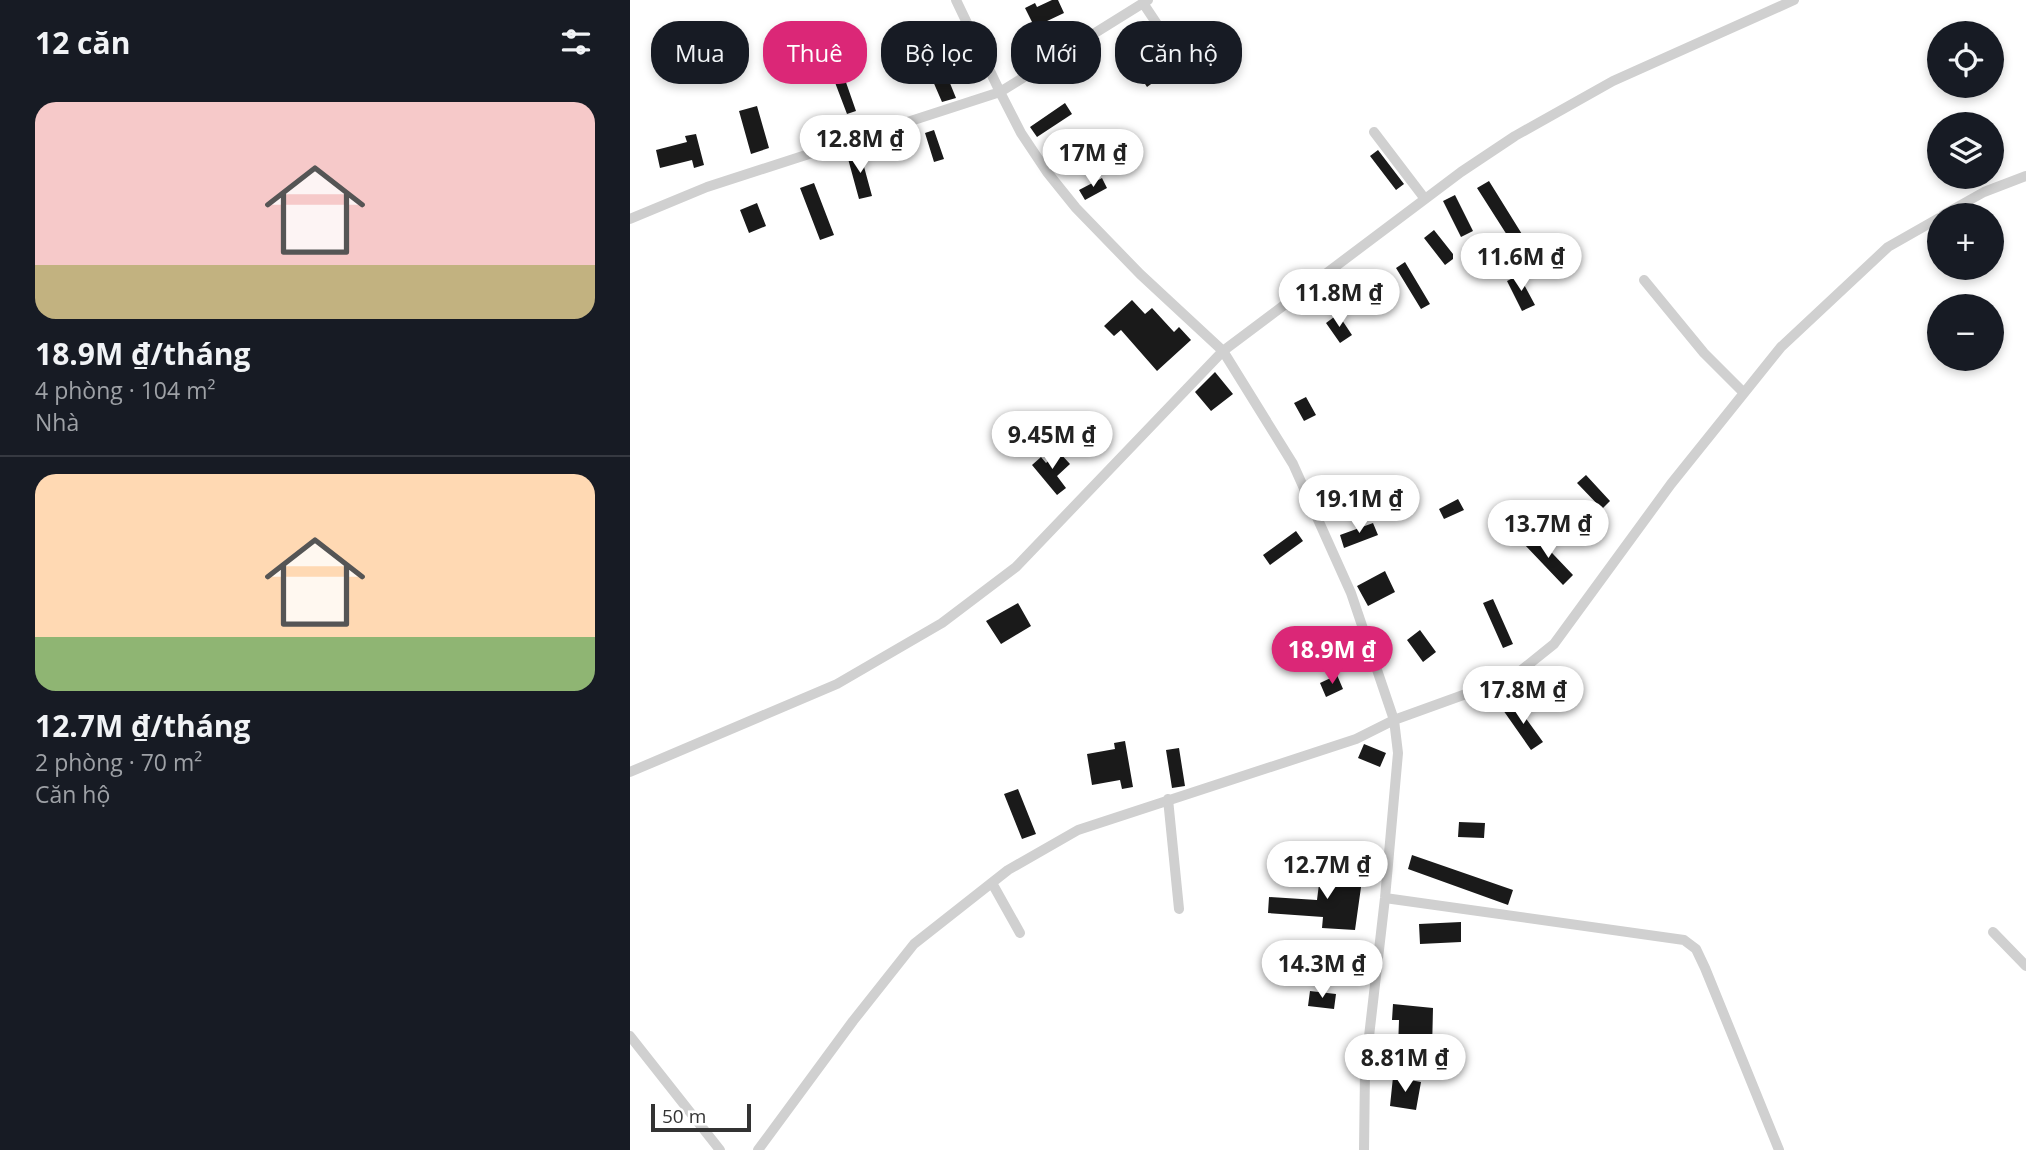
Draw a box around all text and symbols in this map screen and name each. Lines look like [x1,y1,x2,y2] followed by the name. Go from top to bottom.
[651,21,749,84] chip: Mua
[763,21,867,84] chip: Thuê
[881,21,997,84] chip: Bộ lọc
[1011,21,1101,84] chip: Mới
[1115,21,1242,84] chip: Căn hộ
[1927,21,2004,371] map controls
[1927,21,2004,98] button: locate
[35,22,130,63] text: 12 căn
[557,23,595,61] icon: filters
[1927,112,2004,189] button: layers
[795,116,925,175] pin: 12.8M ₫
[816,122,904,154] text: 12.8M ₫
[1044,130,1142,189] pin: 17M ₫
[1059,136,1127,168] text: 17M ₫
[252,147,378,273] icon: home
[1927,203,2004,280] button: +
[1456,233,1586,293] pin: 11.6M ₫
[1477,240,1565,272] text: 11.6M ₫
[1274,270,1404,329] pin: 11.8M ₫
[1295,276,1383,308] text: 11.8M ₫
[1927,294,2004,371] button: −
[35,333,250,374] text: 18.9M ₫/tháng
[35,374,215,406] text: 4 phòng · 104 m²
[35,406,79,438] text: Nhà
[987,412,1117,471] pin: 9.45M ₫
[1008,418,1096,450] text: 9.45M ₫
[1294,476,1424,535] pin: 19.1M ₫
[1315,482,1403,514] text: 19.1M ₫
[1483,500,1613,560] pin: 13.7M ₫
[1504,507,1592,539] text: 13.7M ₫
[252,519,378,645] icon: home
[1267,626,1397,686] pin: 18.9M ₫
[1288,633,1376,665] text: 18.9M ₫
[1458,666,1588,726] pin: 17.8M ₫
[1479,673,1567,705] text: 17.8M ₫
[35,705,250,746] text: 12.7M ₫/tháng
[35,746,202,778] text: 2 phòng · 70 m²
[35,778,110,810] text: Căn hộ
[1262,842,1392,901] pin: 12.7M ₫
[1283,848,1371,880] text: 12.7M ₫
[1257,940,1387,1000] pin: 14.3M ₫
[1278,947,1366,979] text: 14.3M ₫
[1340,1034,1470,1094] pin: 8.81M ₫
[1361,1041,1449,1073] text: 8.81M ₫
[651,1101,751,1133] scale bar
[662,1103,706,1129] text: 50 m

